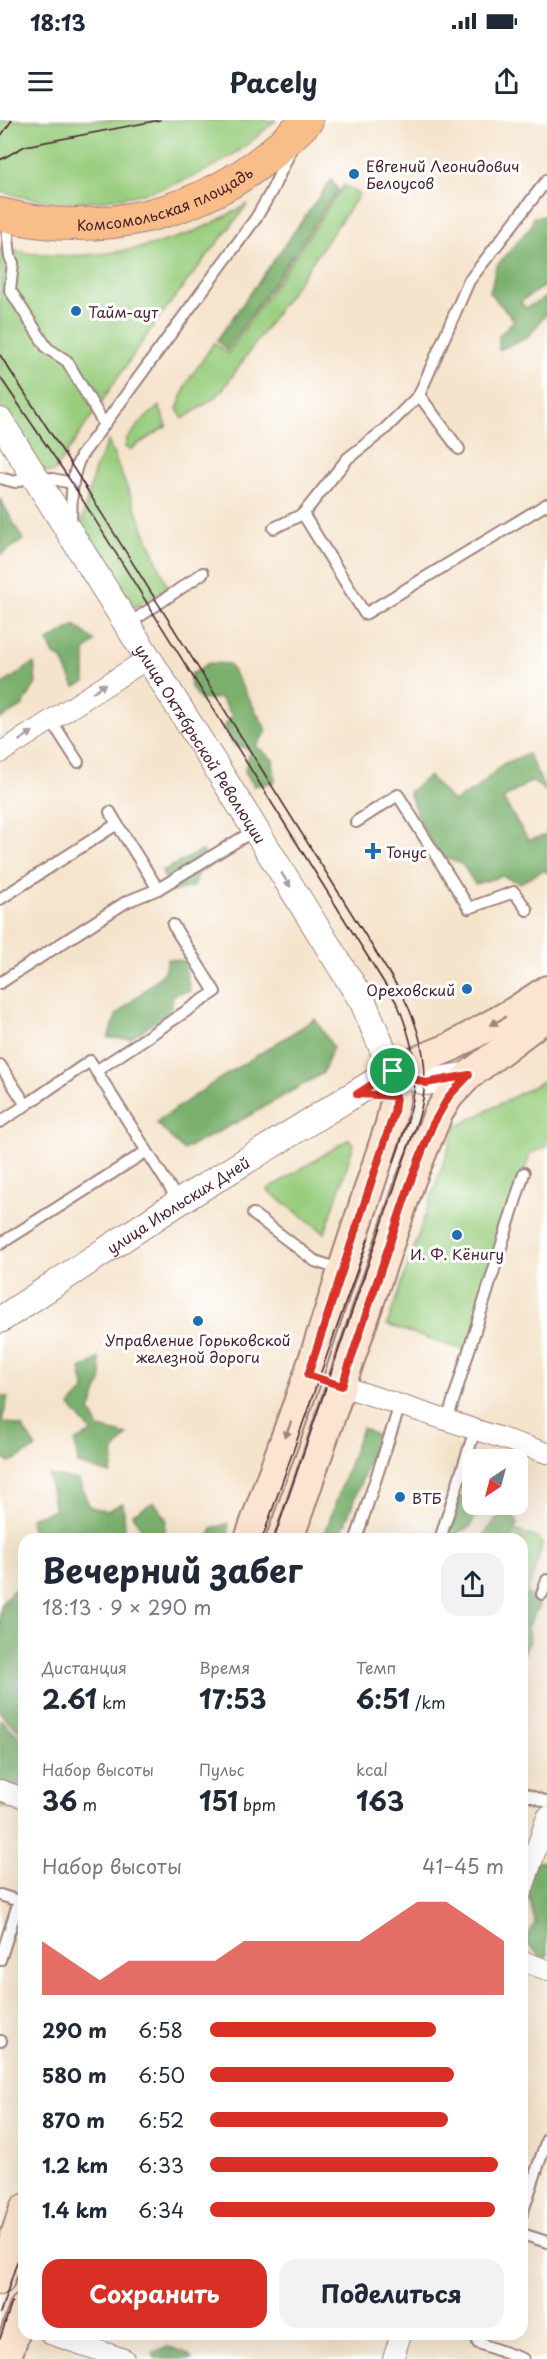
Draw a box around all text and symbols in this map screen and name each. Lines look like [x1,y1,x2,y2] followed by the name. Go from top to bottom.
[30,5,86,38] text: 18:13
[229,61,318,102] text: Pacely
[24,65,57,98] icon: menu
[490,65,523,98] icon: share
[366,154,520,194] place label: Евгений Леонидович Белоусов
[77,160,257,235] street label: Комсомольская площадь
[347,167,361,181] marker: Евгений Леонидович Белоусов
[88,300,159,323] place label: Тайм-аут
[69,304,83,318] marker: Тайм-аут
[130,639,273,848] street label: улица Октябрьской Революции
[91,683,107,694] one-way arrow
[17,731,34,742] one-way arrow
[386,840,427,863] place label: Тонус
[364,842,382,860] marker: Тонус
[280,872,291,888] one-way arrow
[366,978,455,1001] place label: Ореховский
[460,982,474,996] marker: Ореховский
[489,1016,506,1026] one-way arrow
[367,1045,418,1096] pin
[376,1054,409,1087] icon: arrive
[101,1150,254,1259] street label: улица Июльских Дней
[450,1228,464,1242] marker: И. Ф. Кёнигу
[410,1242,504,1265] place label: И. Ф. Кёнигу
[191,1314,205,1328] marker: Управление Горьковской железной дороги
[105,1328,291,1368] place label: Управление Горьковской железной дороги
[282,1421,292,1439] one-way arrow
[462,1449,528,1515] north arrow
[462,1449,528,1515] map controls
[412,1486,442,1509] place label: ВТБ
[393,1490,407,1504] marker: ВТБ
[42,1544,302,1594] text: Вечерний забег
[441,1553,504,1616] button: share
[42,1592,212,1622] text: 18:13 · 9 × 290 m
[42,1655,127,1679] text: Дистанция
[199,1655,250,1679] text: Время
[356,1655,396,1679] text: Темп
[42,1679,97,1718] text: 2.61
[199,1679,266,1718] text: 17:53
[356,1679,410,1718] text: 6:51
[97,1690,126,1714] text: km
[410,1690,446,1714] text: /km
[42,1757,154,1781] text: Набор высоты
[199,1757,244,1781] text: Пульс
[356,1757,388,1781] text: kcal
[42,1781,77,1820] text: 36
[199,1781,238,1820] text: 151
[356,1781,404,1820] text: 163
[77,1792,97,1816] text: m
[238,1792,276,1816] text: bpm
[42,1851,182,1881] text: Набор высоты
[422,1851,504,1881] text: 41–45 m
[42,2015,107,2045] text: 290 m
[138,2015,183,2045] text: 6:58
[42,2060,107,2090] text: 580 m
[138,2060,185,2090] text: 6:50
[42,2105,105,2135] text: 870 m
[138,2105,184,2135] text: 6:52
[42,2150,108,2180] text: 1.2 km
[138,2150,184,2180] text: 6:33
[42,2195,108,2225] text: 1.4 km
[138,2195,184,2225] text: 6:34
[42,2259,267,2328] button: Сохранить
[279,2259,504,2328] button: Поделиться

